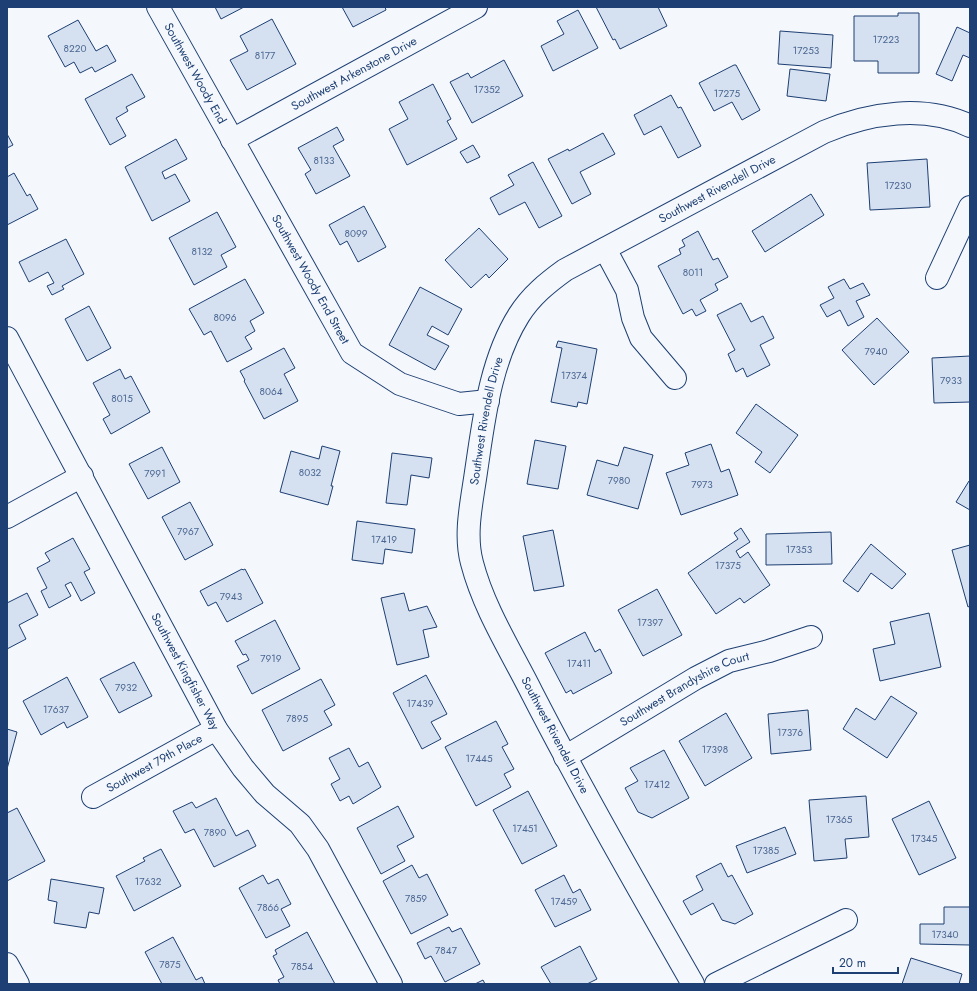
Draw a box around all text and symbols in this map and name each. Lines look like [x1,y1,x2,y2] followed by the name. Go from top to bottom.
[160,19,231,127] street label: Southwest Woody End
[288,32,420,115] street label: Southwest Arkenstone Drive
[873,32,900,47] house number: 17223
[64,41,86,56] house number: 8220
[793,43,820,58] house number: 17253
[255,48,276,63] house number: 8177
[474,82,501,97] house number: 17352
[714,86,741,101] house number: 17275
[655,150,779,228] street label: Southwest Rivendell Drive
[314,153,335,168] house number: 8133
[885,178,911,193] house number: 17230
[267,211,354,347] street label: Southwest Woody End Street
[345,226,368,241] house number: 8099
[191,244,213,259] house number: 8132
[683,265,703,280] house number: 8011
[214,310,237,325] house number: 8096
[865,344,887,359] house number: 7940
[465,354,508,486] street label: Southwest Rivendell Drive
[561,368,587,383] house number: 17374
[940,373,963,388] house number: 7933
[259,384,283,399] house number: 8064
[111,391,133,406] house number: 8015
[299,465,322,480] house number: 8032
[144,466,166,481] house number: 7991
[608,473,630,488] house number: 7980
[691,477,713,492] house number: 7973
[177,524,200,539] house number: 7967
[371,532,397,547] house number: 17419
[786,542,813,557] house number: 17353
[715,558,741,573] house number: 17375
[220,589,243,604] house number: 7943
[146,610,224,734] street label: Southwest Kingfisher Way
[637,615,664,630] house number: 17397
[616,647,751,731] street label: Southwest Brandyshire Court
[260,651,282,666] house number: 7919
[567,656,591,671] house number: 17411
[516,673,594,797] street label: Southwest Rivendell Drive
[115,680,137,695] house number: 7932
[407,696,434,711] house number: 17439
[43,702,70,717] house number: 17637
[286,711,308,726] house number: 7895
[777,725,803,740] house number: 17376
[103,729,206,797] street label: Southwest 79th Place
[702,742,728,757] house number: 17398
[465,751,493,766] house number: 17445
[644,777,670,792] house number: 17412
[826,812,853,827] house number: 17365
[512,821,538,836] house number: 17451
[204,825,226,840] house number: 7890
[911,831,938,846] house number: 17345
[753,843,780,858] house number: 17385
[135,874,162,889] house number: 17632
[405,891,427,906] house number: 7859
[551,894,578,909] house number: 17459
[257,900,279,915] house number: 7866
[931,927,959,942] house number: 17340
[435,943,458,958] house number: 7847
[833,949,898,975] scale bar
[839,954,866,972] text: 20 m
[159,957,181,972] house number: 7875
[291,959,313,974] house number: 7854

